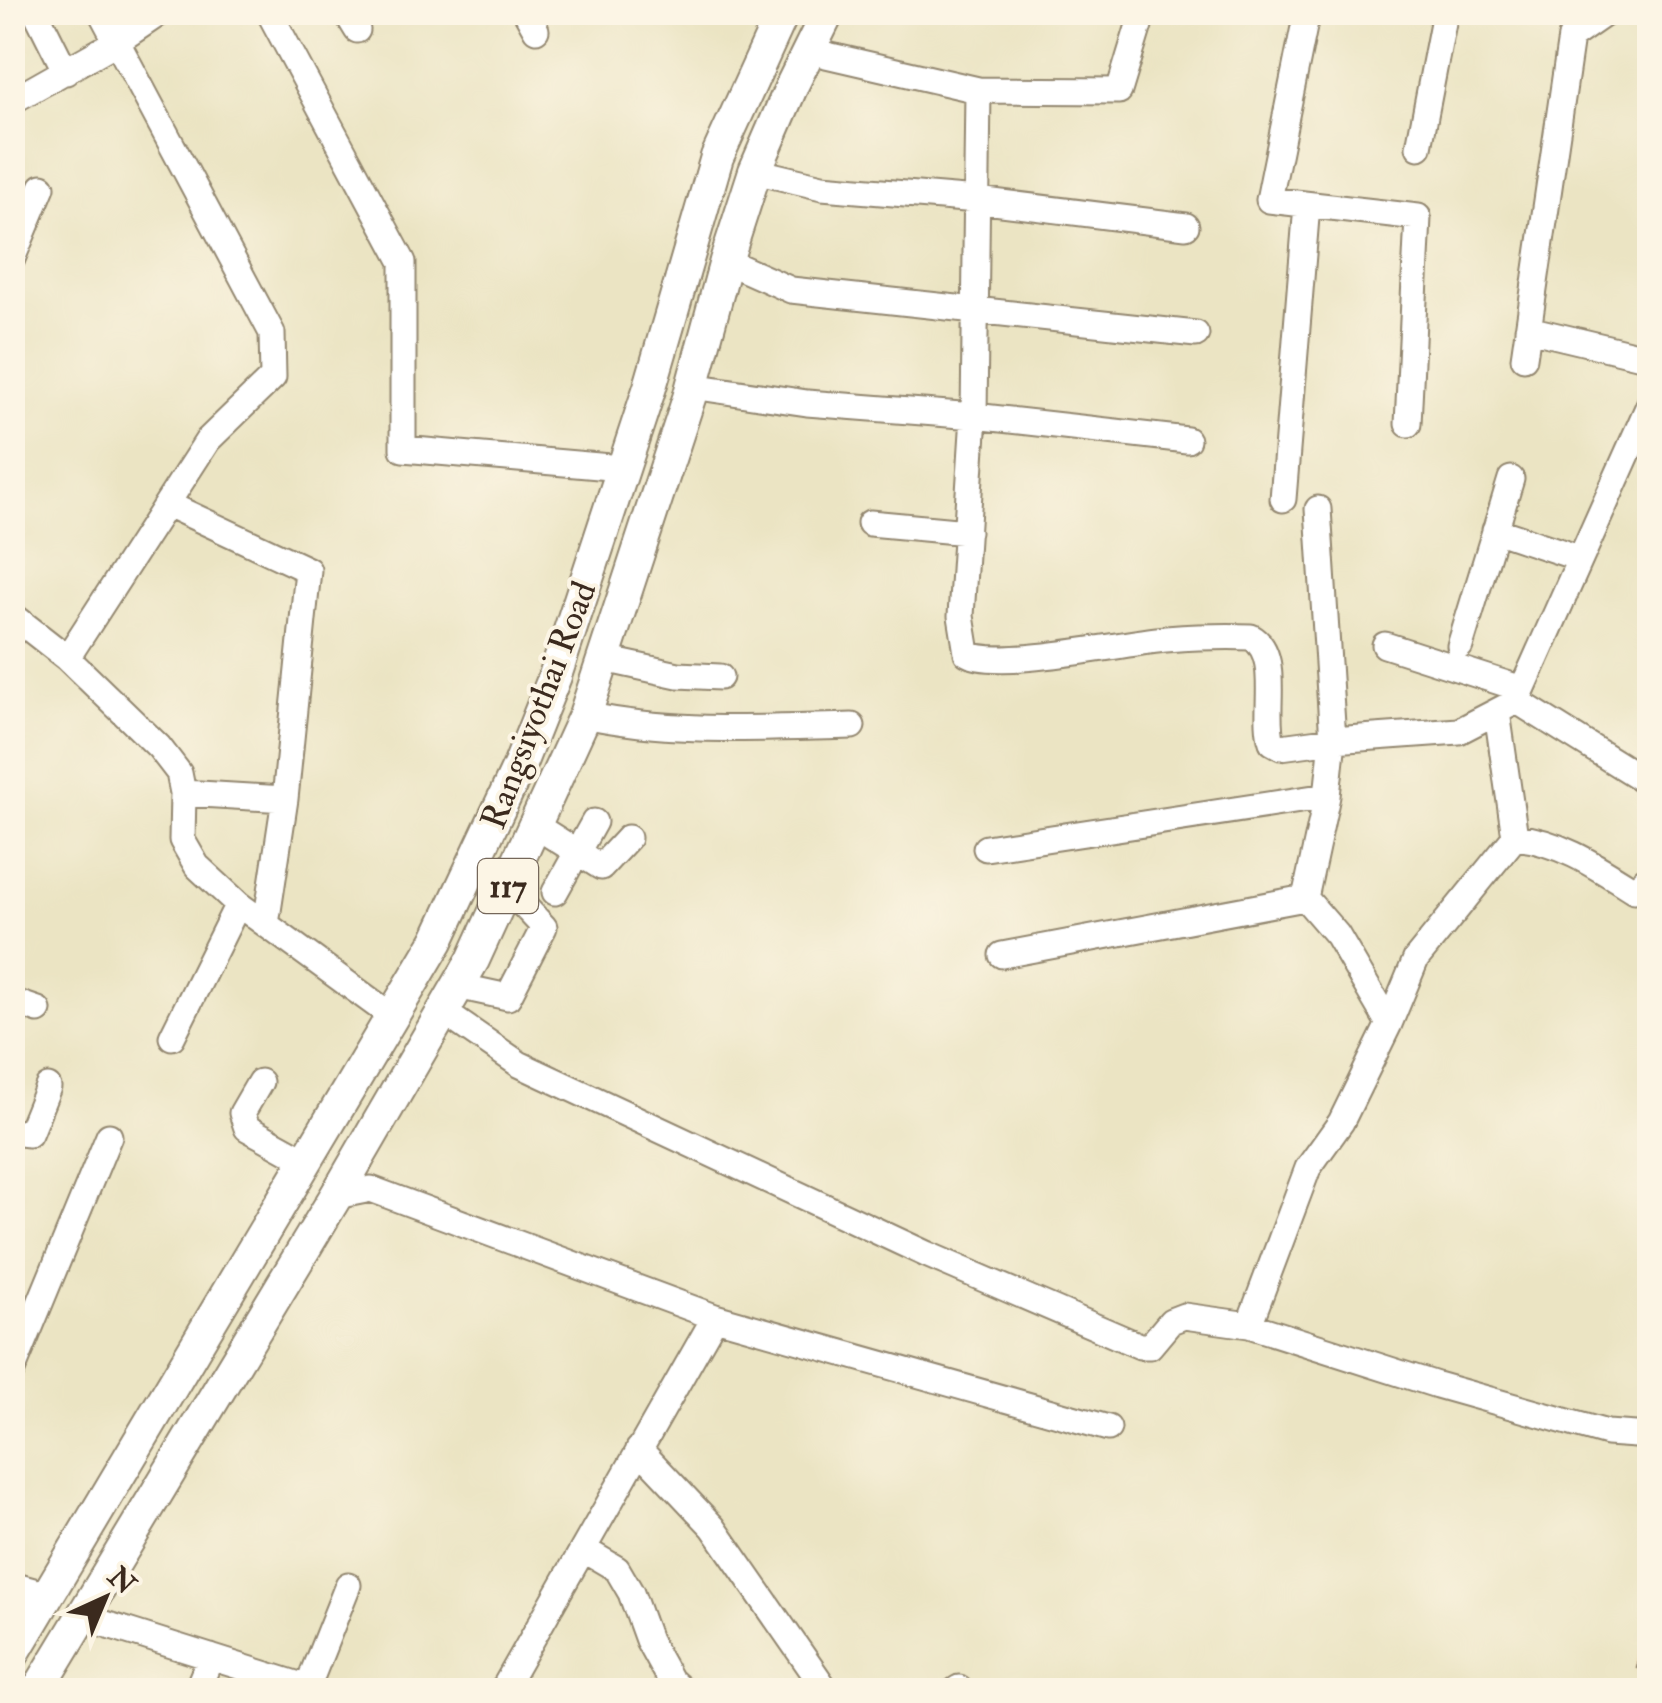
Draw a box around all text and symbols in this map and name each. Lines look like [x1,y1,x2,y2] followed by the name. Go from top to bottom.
[471,575,606,835] street label: Rangsiyothai Road
[478,859,538,913] road number: 117
[55,1548,155,1648] north arrow
[99,1559,143,1603] text: N

